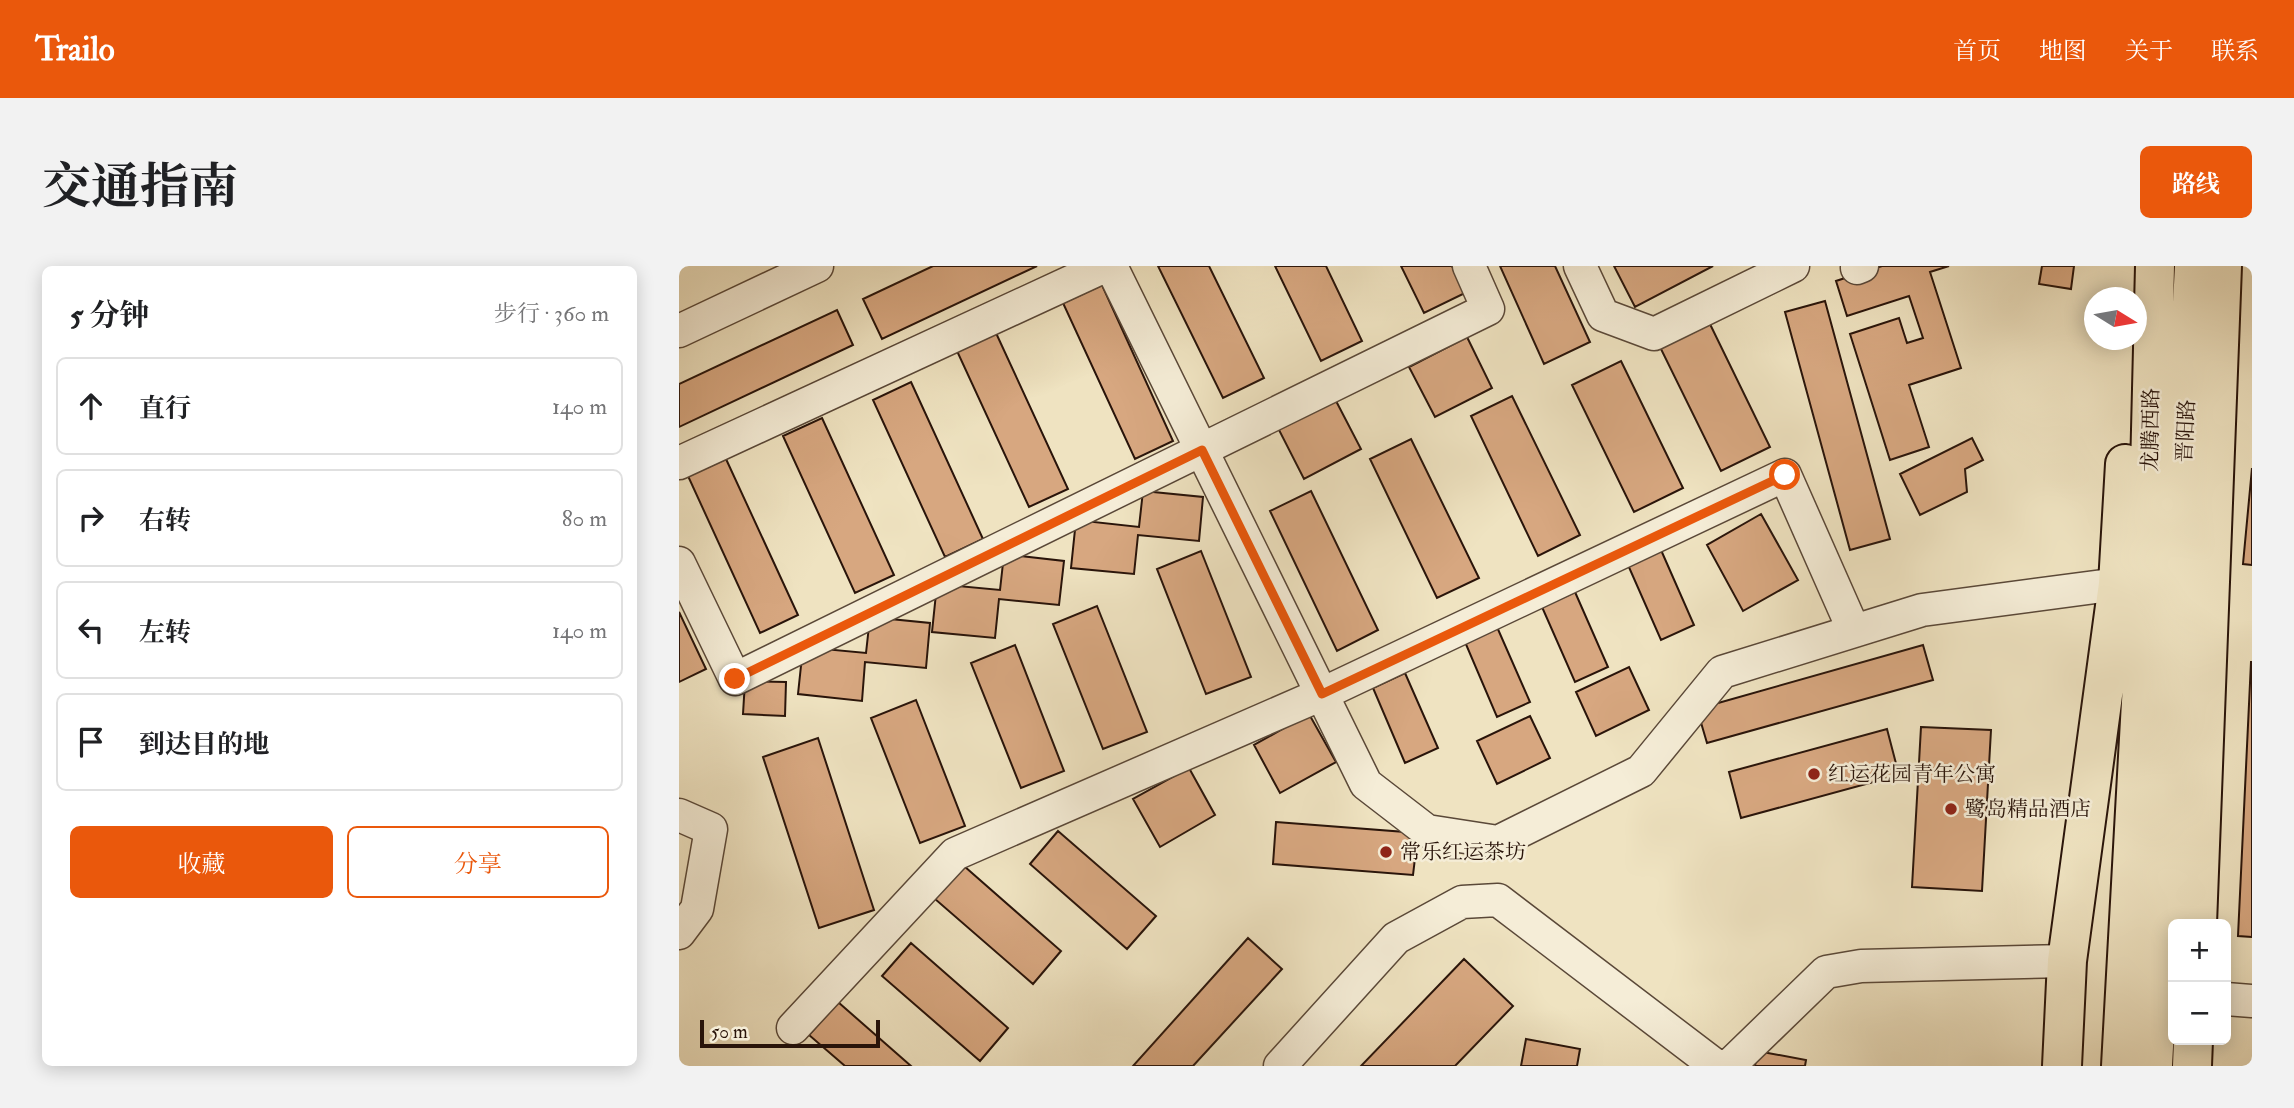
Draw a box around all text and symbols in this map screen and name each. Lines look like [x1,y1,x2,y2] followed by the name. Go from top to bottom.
[35,29,115,70] text: Trailo
[1953,36,2001,67] text: 首页
[2039,36,2087,67] text: 地图
[2125,36,2173,67] text: 关于
[2211,36,2259,67] text: 联系
[2140,146,2252,218] button: 路线
[42,157,238,218] text: 交通指南
[2084,287,2147,350] north arrow
[70,297,150,334] text: 5 分钟
[494,299,609,328] text: 步行 · 360 m
[72,387,110,425] icon: ahead
[2137,388,2165,472] street label: 龙腾西路
[552,392,607,421] text: 140 m
[139,393,191,425] text: 直行
[2171,399,2201,463] street label: 晋阳路
[1769,459,1800,490] route start
[72,499,110,537] icon: right
[562,504,607,533] text: 80 m
[139,505,191,537] text: 右转
[72,611,110,649] icon: left
[552,616,607,645] text: 140 m
[139,617,191,649] text: 左转
[719,663,750,694] route end
[72,723,110,761] icon: arrive
[139,729,269,761] text: 到达目的地
[1828,761,1996,788] place label: 红运花园青年公寓
[1806,766,1822,782] marker: 红运花园青年公寓
[1965,796,2091,823] place label: 鹭岛精品酒店
[1943,801,1959,817] marker: 鹭岛精品酒店
[70,826,333,898] button: 收藏
[347,826,609,898] button: 分享
[1400,839,1526,866] place label: 常乐红运茶坊
[1378,844,1394,860] marker: 常乐红运茶坊
[2168,919,2231,1045] map controls
[2168,919,2231,982] button: +
[2168,982,2231,1045] button: −
[700,1017,880,1049] scale bar
[711,1020,748,1044] text: 50 m

